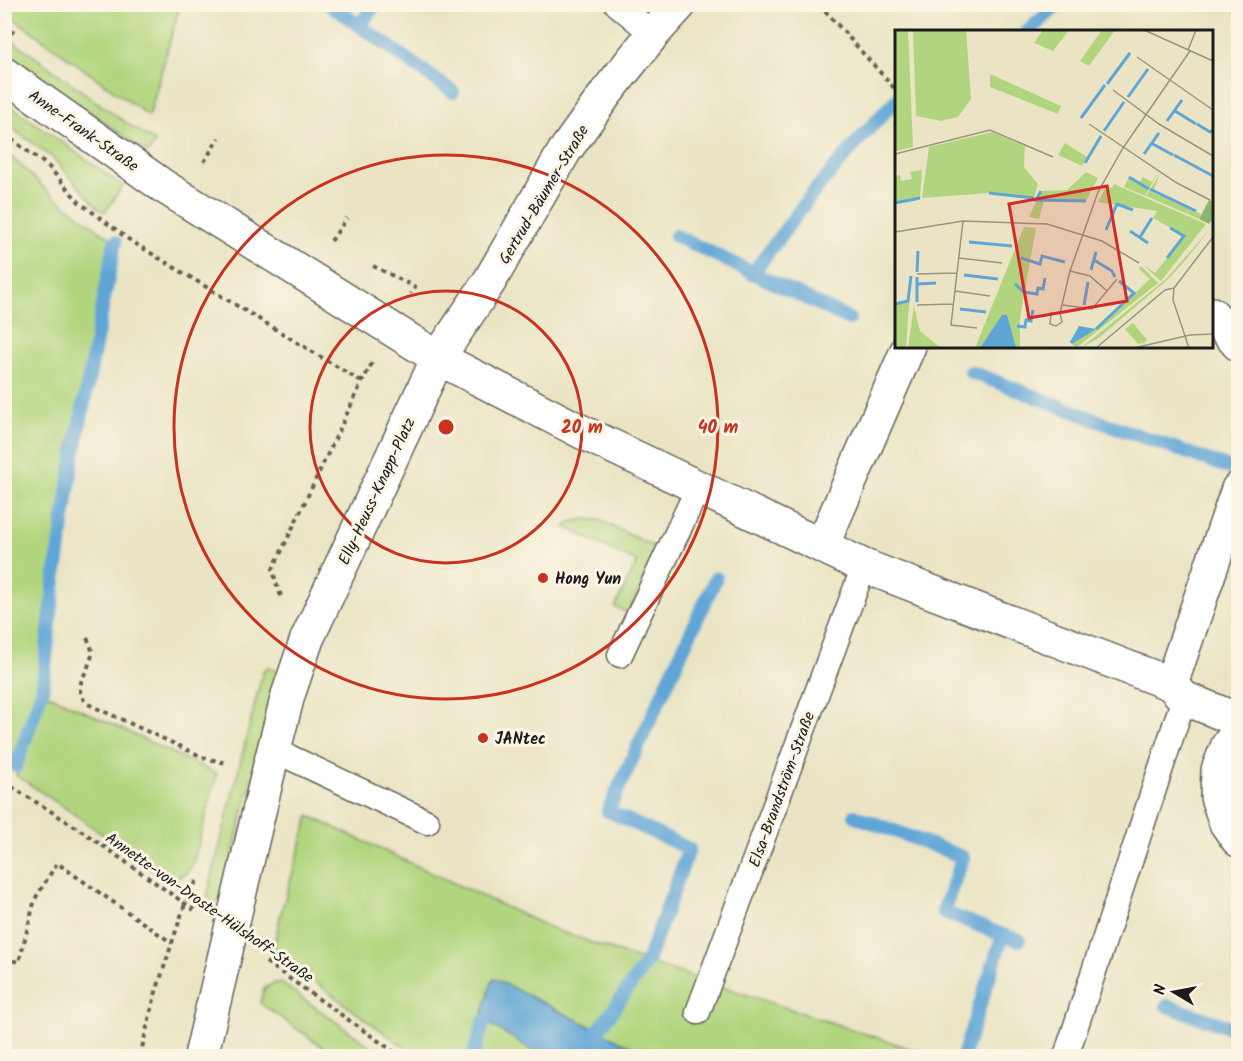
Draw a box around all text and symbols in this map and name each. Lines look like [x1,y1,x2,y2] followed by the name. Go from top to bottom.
[895,30,1213,348] inset map
[23,84,144,179] street label: Anne-Frank-Straße
[493,120,596,269] street label: Gertrud-Bäumer-Straße
[332,414,423,569] street label: Elly-Heuss-Knapp-Platz
[561,414,603,443] text: 20 m
[698,414,739,443] text: 40 m
[436,417,456,437] centre of rings
[555,567,621,592] place label: Hong Yun
[536,571,550,585] marker: Hong Yun
[743,708,822,871] street label: Elsa-Brandström-Straße
[495,727,546,752] place label: JANtec
[476,731,490,745] marker: JANtec
[100,826,319,990] street label: Annette-von-Droste-Hülshoff-Straße
[1144,962,1204,1022] north arrow
[1148,983,1174,997] text: N

